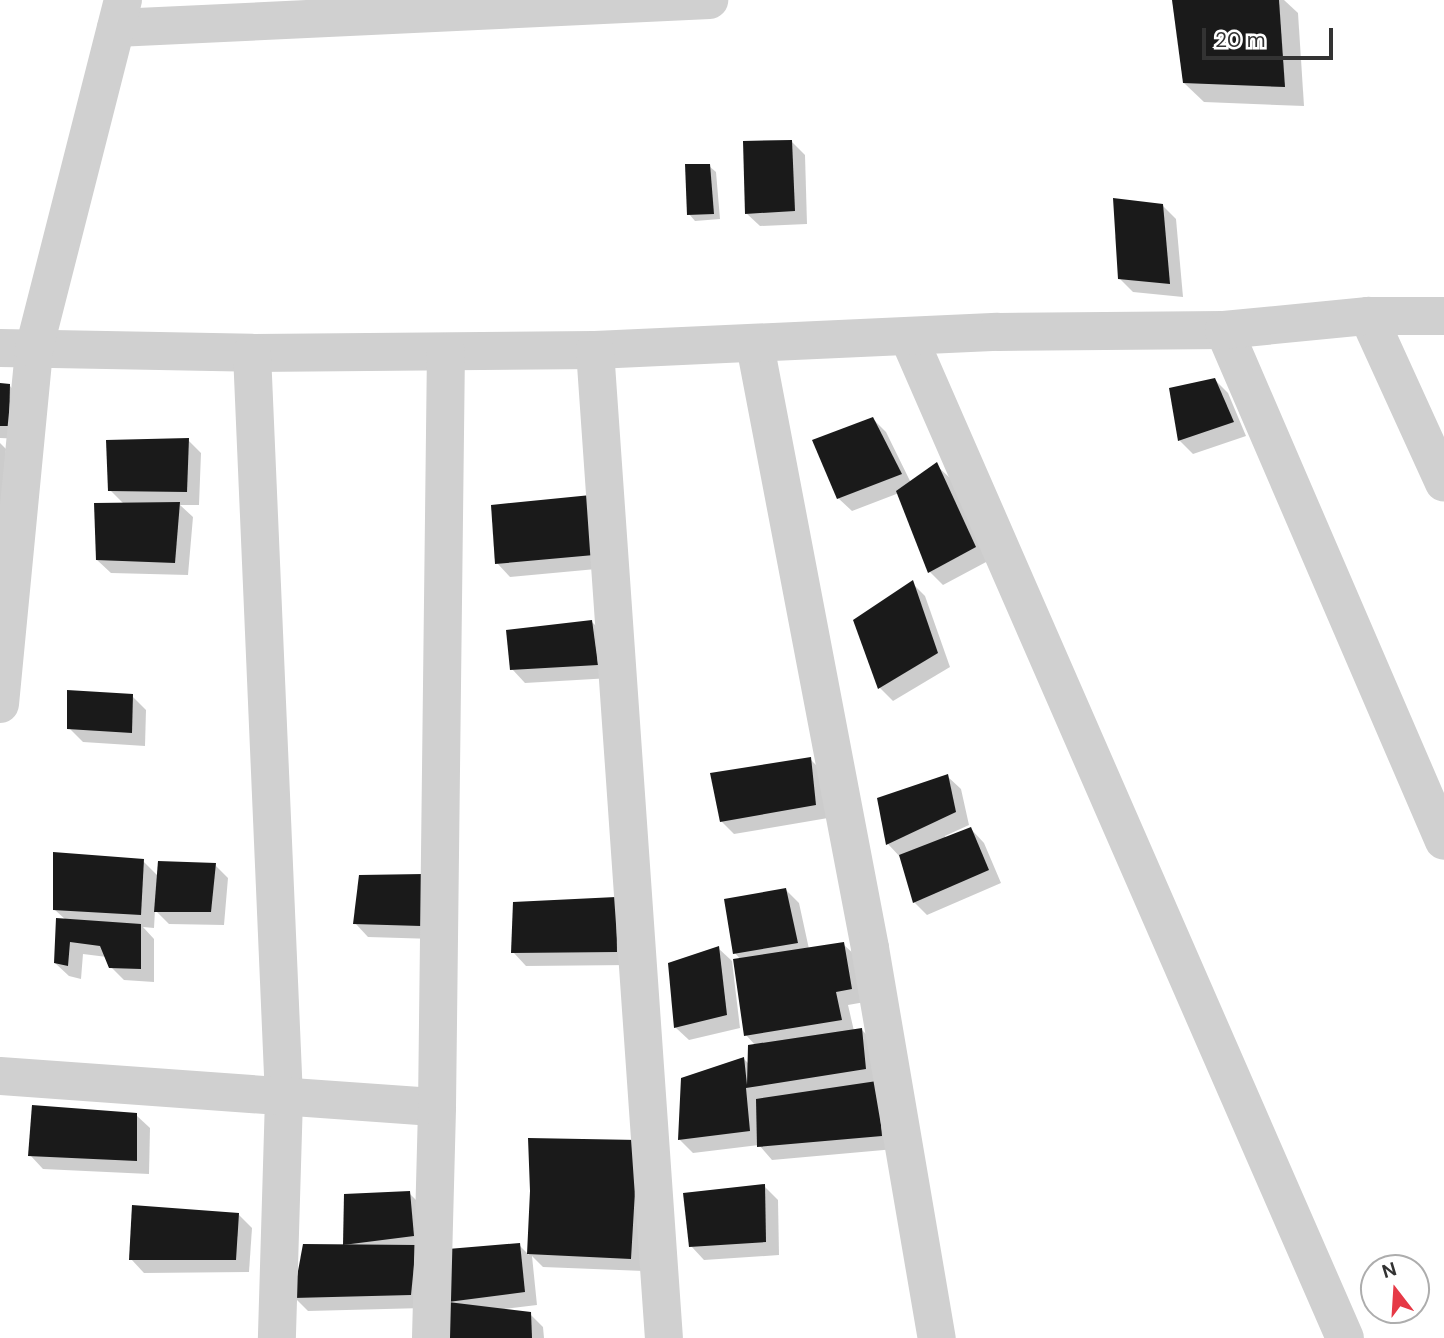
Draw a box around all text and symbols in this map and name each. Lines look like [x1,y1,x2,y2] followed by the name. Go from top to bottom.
[1206,14,1337,58] scale bar
[1215,26,1266,54] text: 20 m
[1360,1254,1430,1324] north arrow
[1379,1256,1400,1284] text: N

